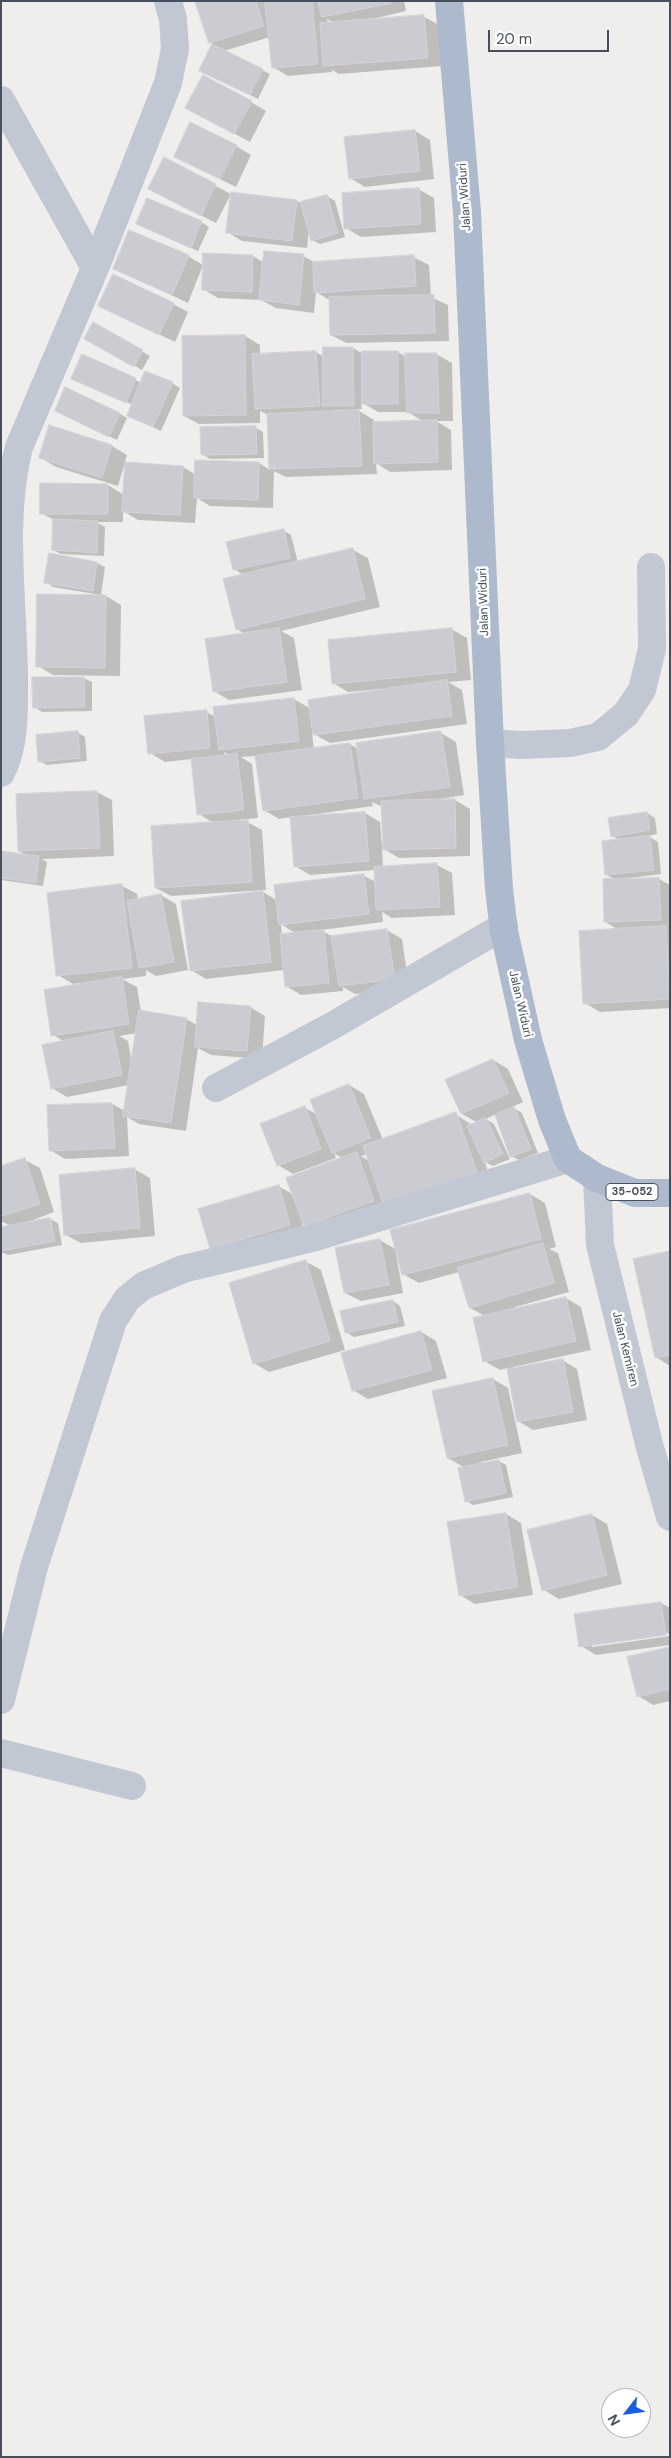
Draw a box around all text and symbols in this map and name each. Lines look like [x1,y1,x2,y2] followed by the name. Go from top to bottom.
[491,20,612,52] scale bar
[496,29,532,49] text: 20 m
[455,163,475,231] street label: Jalan Widuri
[476,568,492,636] street label: Jalan Widuri
[505,969,535,1039] street label: Jalan Widuri
[606,1184,658,1200] road number: 35-052
[609,1310,641,1388] street label: Jalan Kemiren
[601,2388,651,2438] north arrow
[604,2411,624,2429] text: N

